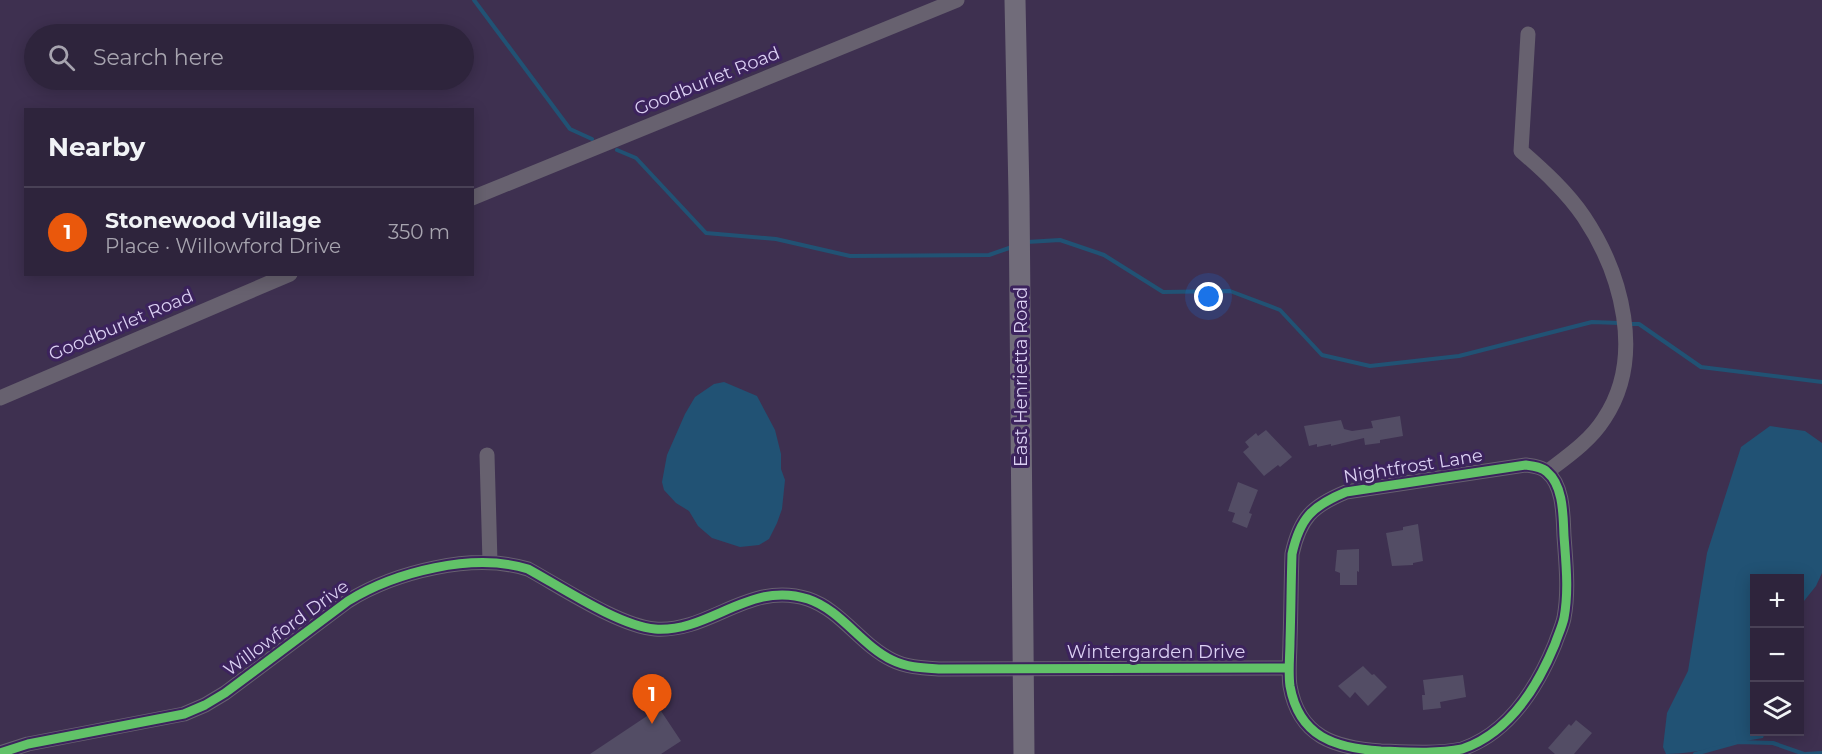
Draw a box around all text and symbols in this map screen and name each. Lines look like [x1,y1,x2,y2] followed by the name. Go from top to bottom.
[24,24,474,90] search box
[45,41,78,74] icon: search
[631,42,783,120] street label: Goodburlet Road
[93,44,224,71] text: Search here
[48,131,145,163] text: Nearby
[105,207,321,234] text: Stonewood Village
[64,220,71,244] text: 1
[388,220,450,244] text: 350 m
[105,234,341,258] text: Place · Willowford Drive
[1194,282,1223,311] your location
[45,285,197,365] street label: Goodburlet Road
[1010,287,1032,467] street label: East Henrietta Road
[1342,444,1484,488] street label: Nightfrost Lane
[1750,574,1804,736] map controls
[1750,574,1804,628] button: +
[219,575,353,681] street label: Willowford Drive
[1750,628,1804,682] button: −
[1067,641,1245,663] street label: Wintergarden Drive
[632,674,672,724] pin: 1
[1750,682,1804,736] button: layers

